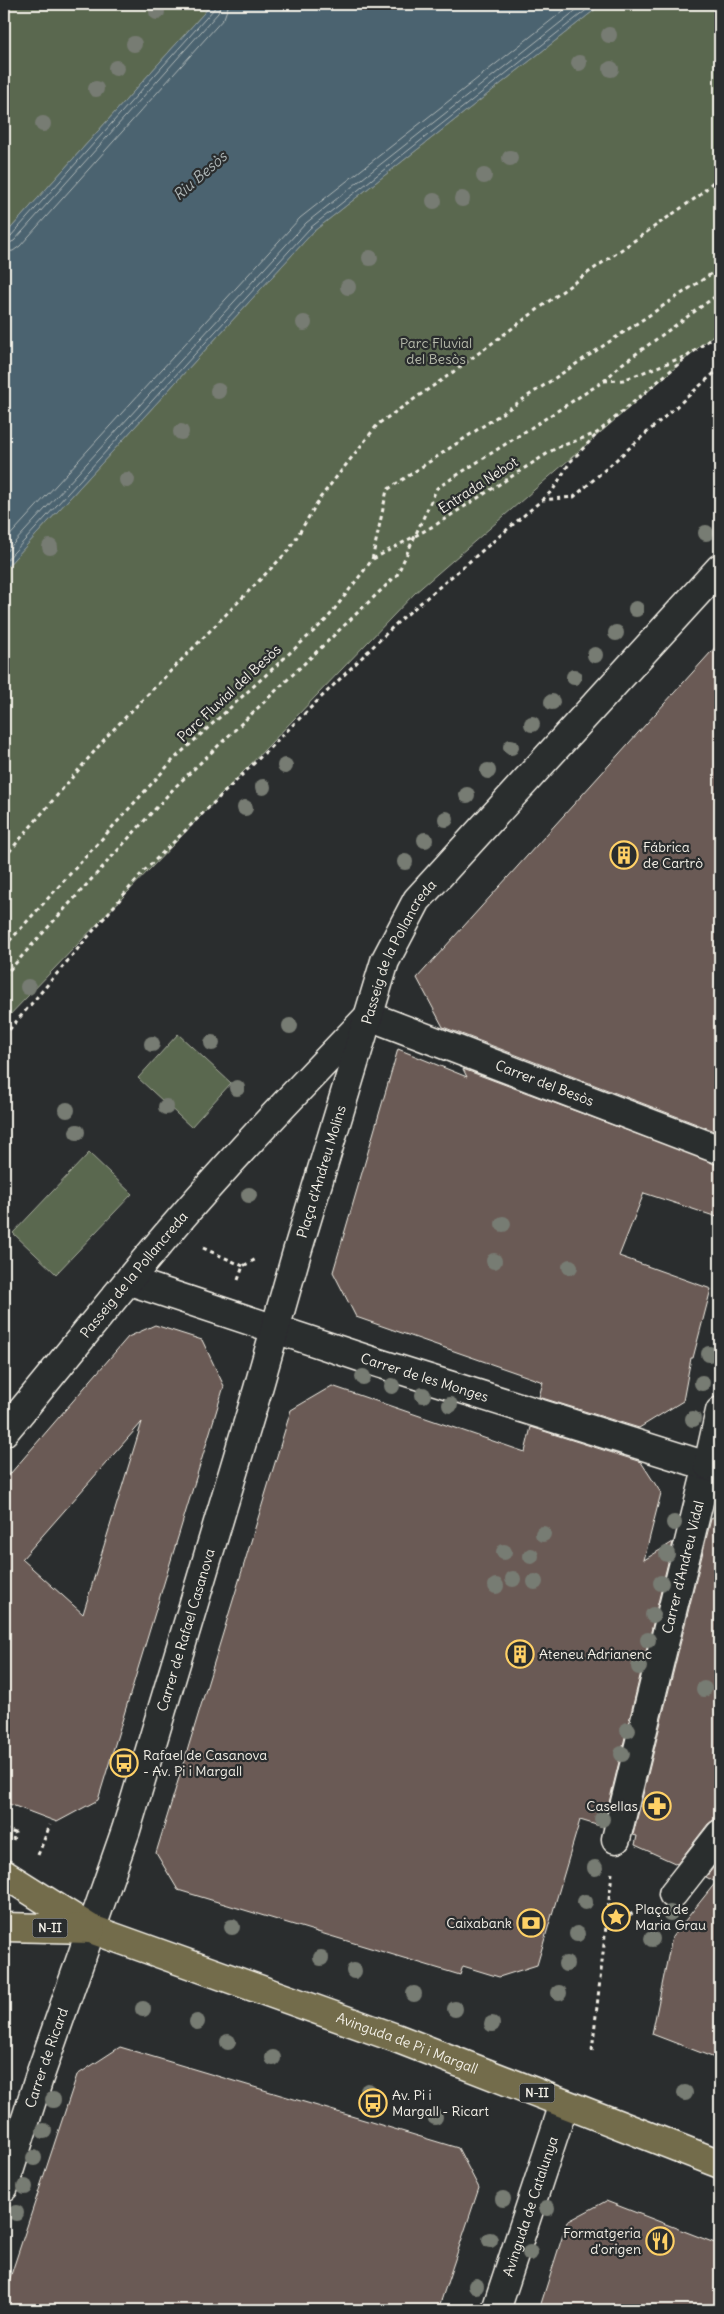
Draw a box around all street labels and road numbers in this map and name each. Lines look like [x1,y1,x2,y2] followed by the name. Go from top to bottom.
[435,452,521,517] street label: Entrada Nebot
[173,640,285,746] street label: Parc Fluvial del Besòs
[357,876,440,1026] street label: Passeig de la Pollancreda
[493,1056,597,1110] street label: Carrer del Besòs
[293,1103,350,1240] street label: Plaça d'Andreu Molins
[76,1208,192,1341] street label: Passeig de la Pollancreda
[358,1349,491,1406] street label: Carrer de les Monges
[658,1499,708,1635] street label: Carrer d'Andreu Vidal
[153,1546,219,1714] street label: Carrer de Rafael Casanova
[32,1919,68,1938] road number: N-II
[21,2005,72,2110] street label: Carrer de Ricard
[334,2008,480,2078] street label: Avinguda de Pi i Margall
[520,2084,554,2102] road number: N-II
[499,2134,562,2279] street label: Avinguda de Catalunya

